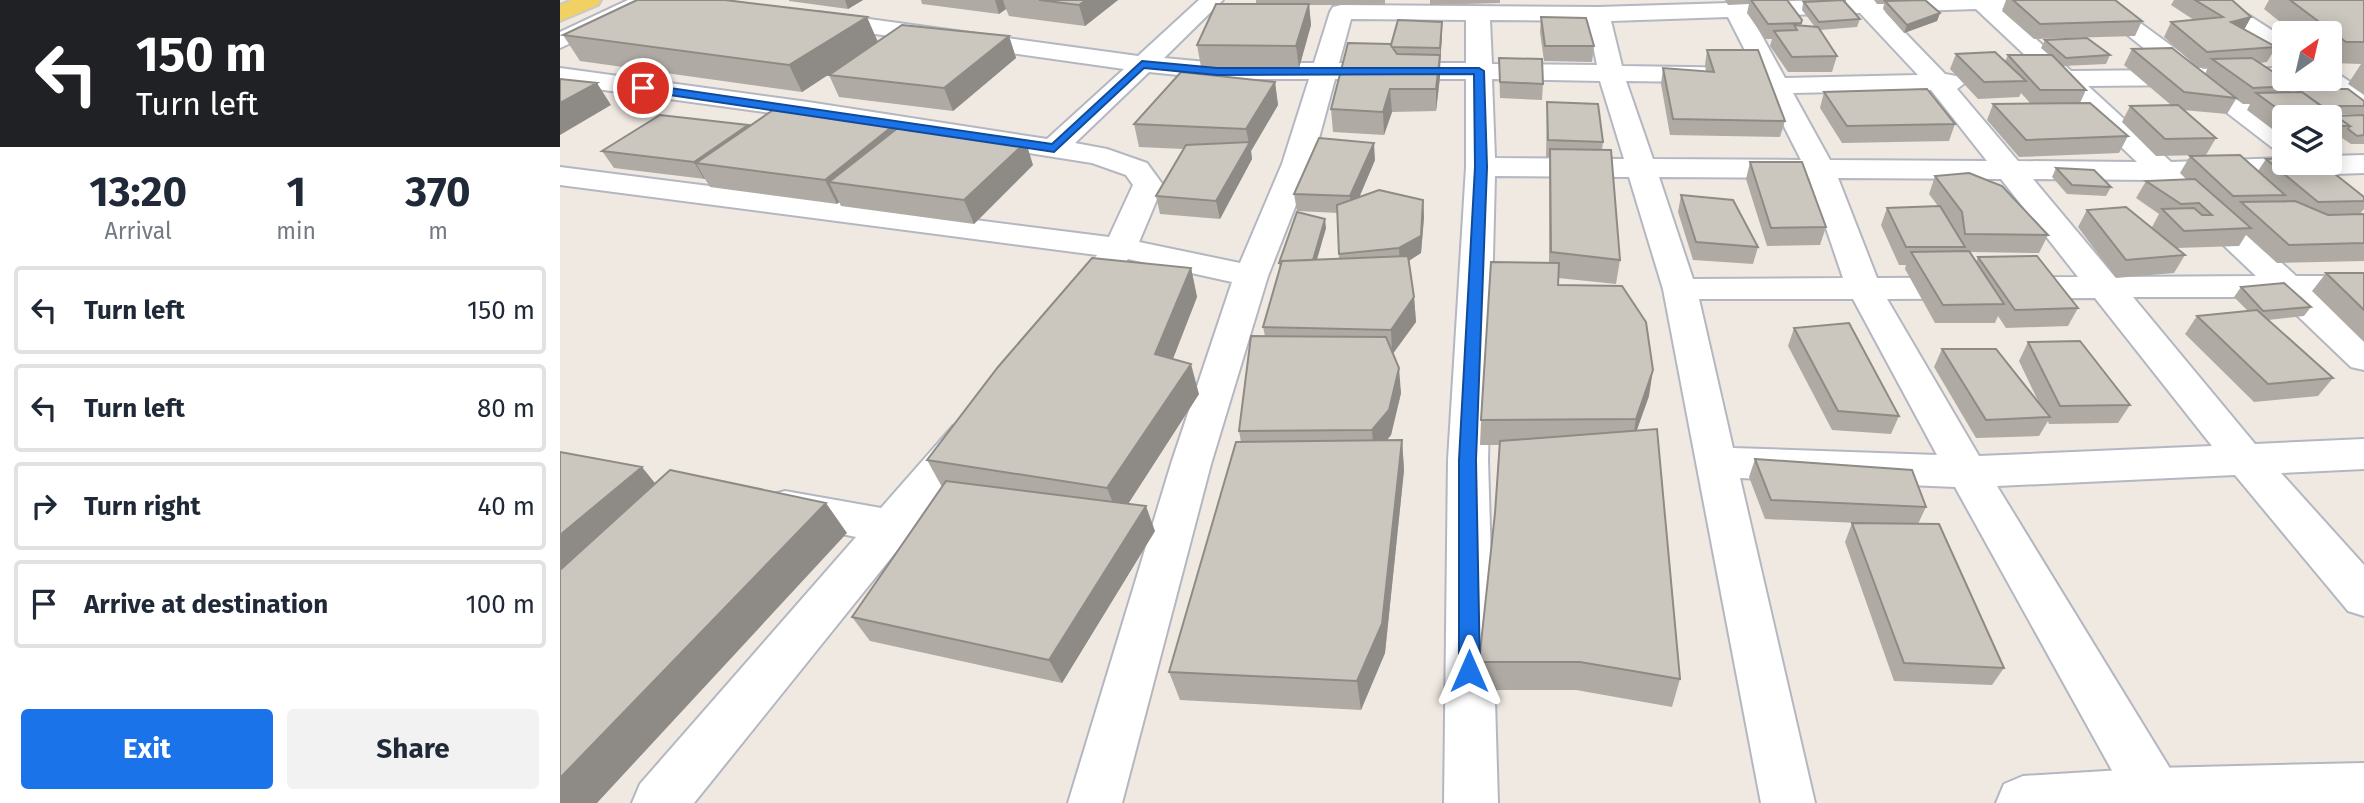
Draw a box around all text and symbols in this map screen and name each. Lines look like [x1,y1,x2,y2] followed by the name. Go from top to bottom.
[2272,21,2342,91] north arrow
[2272,21,2342,175] map controls
[136,25,267,84] text: 150 m
[21,28,112,119] icon: left
[613,58,673,118] pin
[624,69,662,107] icon: arrive
[136,85,258,123] text: Turn left
[2272,105,2342,175] button: layers
[89,167,187,217] text: 13:20
[286,167,306,217] text: 1
[405,167,471,217] text: 370
[104,217,172,245] text: Arrival
[276,217,316,245] text: min
[428,217,448,245] text: m
[25,291,63,329] icon: left
[84,295,185,326] text: Turn left
[467,295,535,326] text: 150 m
[25,389,63,427] icon: left
[84,393,185,424] text: Turn left
[477,393,535,424] text: 80 m
[25,487,63,525] icon: right
[84,491,201,522] text: Turn right
[477,491,535,522] text: 40 m
[25,585,63,623] icon: arrive
[84,589,328,620] text: Arrive at destination
[466,589,535,620] text: 100 m
[1432,634,1506,708] position arrow
[21,709,273,789] button: Exit
[287,709,539,789] button: Share

